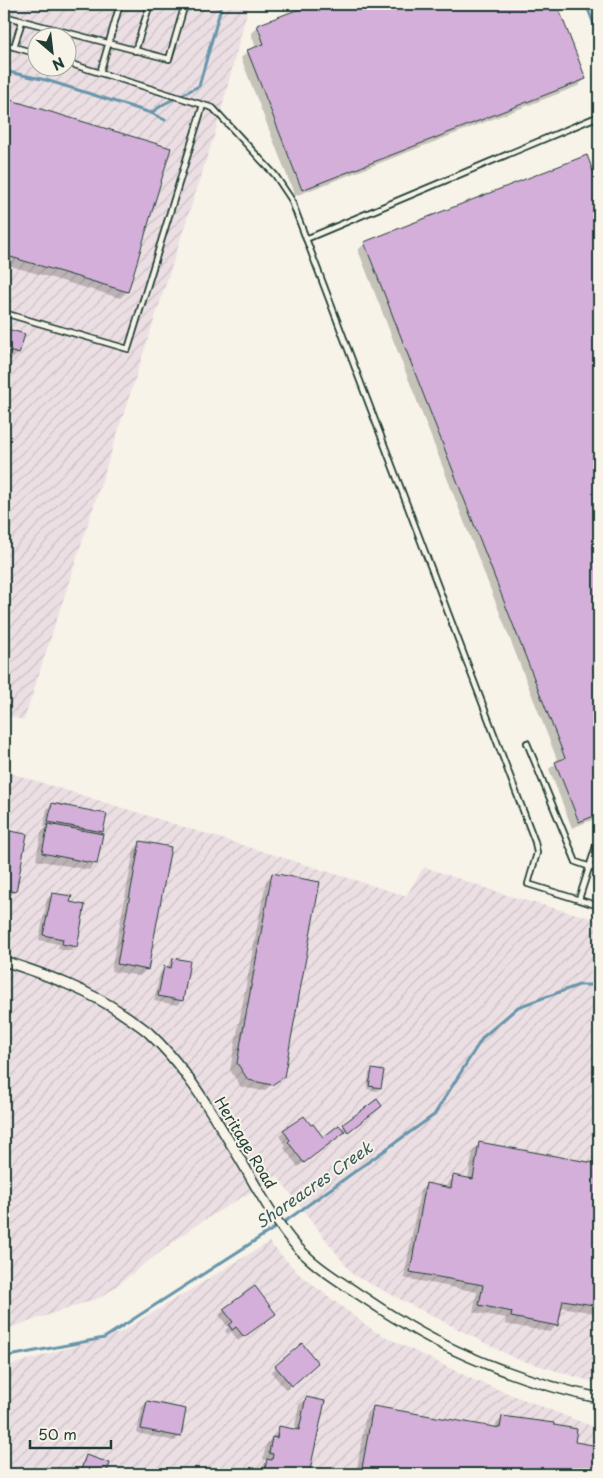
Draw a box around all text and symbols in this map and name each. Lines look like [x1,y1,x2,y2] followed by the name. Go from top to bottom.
[28,28,78,78] north arrow
[49,52,68,76] text: N
[210,1092,283,1193] street label: Heritage Road
[250,1134,378,1233] water label: Shoreacres Creek
[30,1418,111,1450] scale bar
[38,1422,77,1445] text: 50 m

